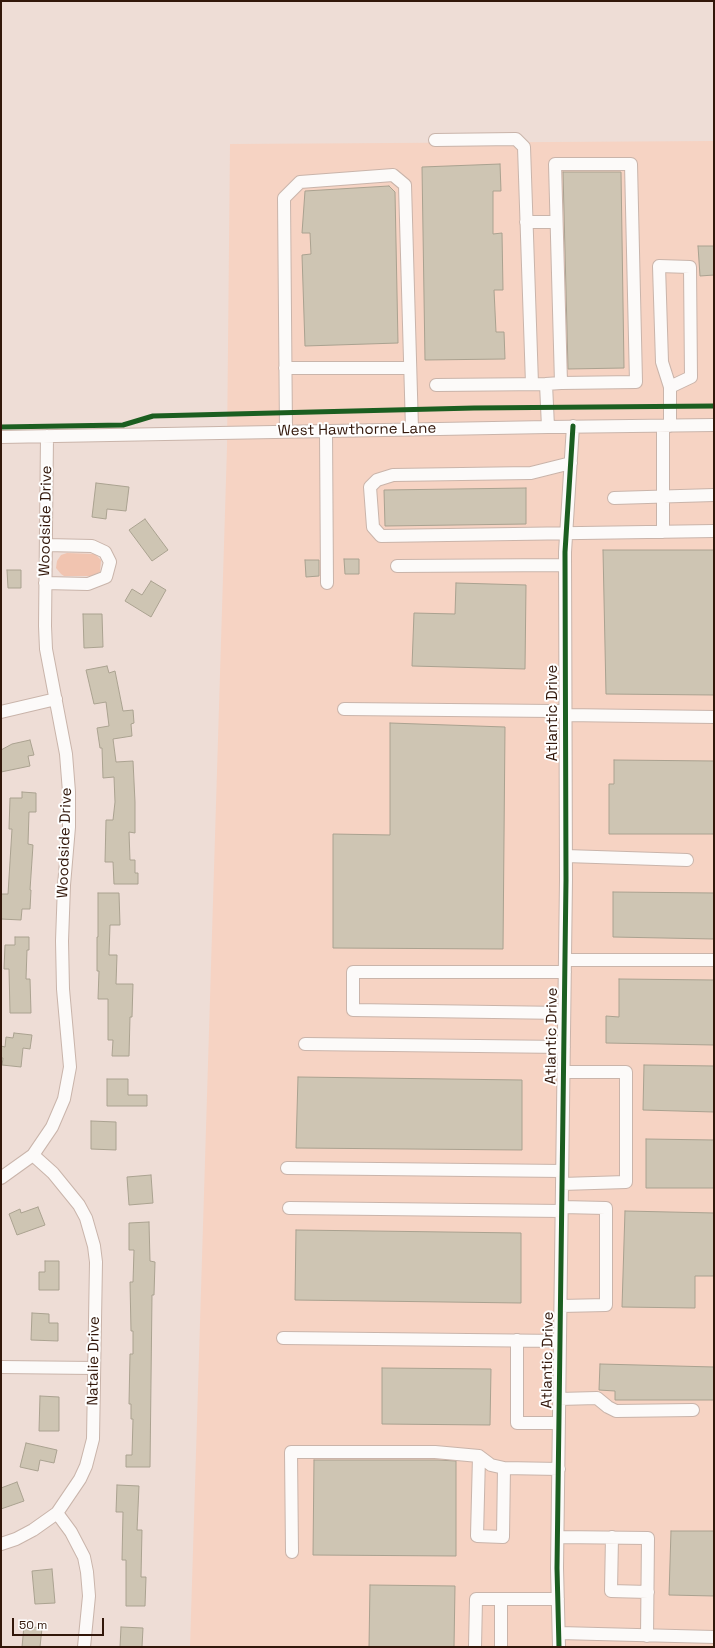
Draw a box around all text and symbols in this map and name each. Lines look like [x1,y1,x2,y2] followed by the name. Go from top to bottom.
[278,420,436,440] street label: West Hawthorne Lane
[36,465,56,577] street label: Woodside Drive
[544,665,562,761] street label: Atlantic Drive
[54,787,76,899] street label: Woodside Drive
[542,988,562,1084] street label: Atlantic Drive
[538,1312,558,1408] street label: Atlantic Drive
[84,1316,104,1406] street label: Natalie Drive
[14,1610,106,1636] scale bar
[19,1617,47,1633] text: 50 m

